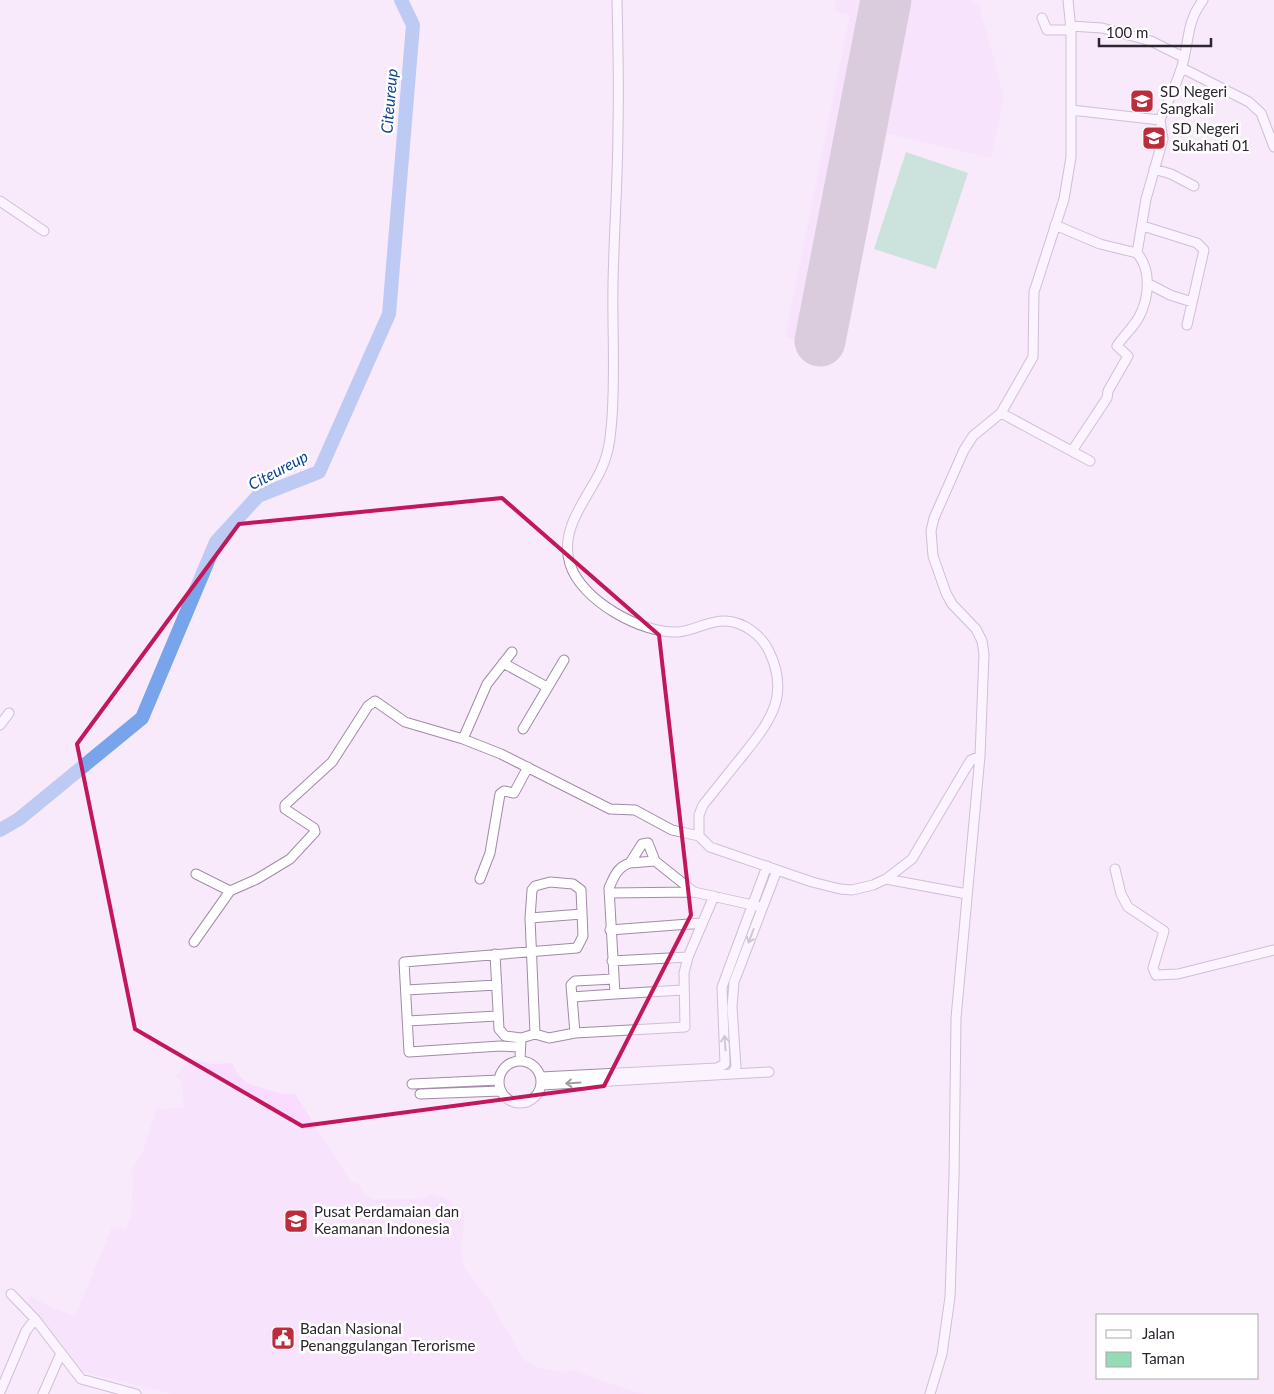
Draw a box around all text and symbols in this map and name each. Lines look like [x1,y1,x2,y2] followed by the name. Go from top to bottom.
[1099,15,1212,47] scale bar
[1106,23,1148,41] text: 100 m
[376,68,401,134] water label: Citeureup
[1160,82,1227,117] place label: SD Negeri Sangkali
[1129,88,1155,114] school or university icon: SD Negeri Sangkali
[1172,119,1250,154] place label: SD Negeri Sukahati 01
[1141,125,1167,151] school or university icon: SD Negeri Sukahati 01
[245,446,311,493] water label: Citeureup
[746,927,755,943] one-way arrow
[721,1036,730,1052] one-way arrow
[565,1079,581,1088] one-way arrow
[314,1202,459,1237] place label: Pusat Perdamaian dan Keamanan Indonesia
[283,1208,309,1234] school or university icon: Pusat Perdamaian dan Keamanan Indonesia
[1096,1314,1259,1379] legend
[300,1319,476,1354] place label: Badan Nasional Penanggulangan Terorisme
[1142,1324,1175,1342] text: Jalan
[270,1325,296,1351] public building icon: Badan Nasional Penanggulangan Terorisme
[1142,1349,1185,1367] text: Taman

